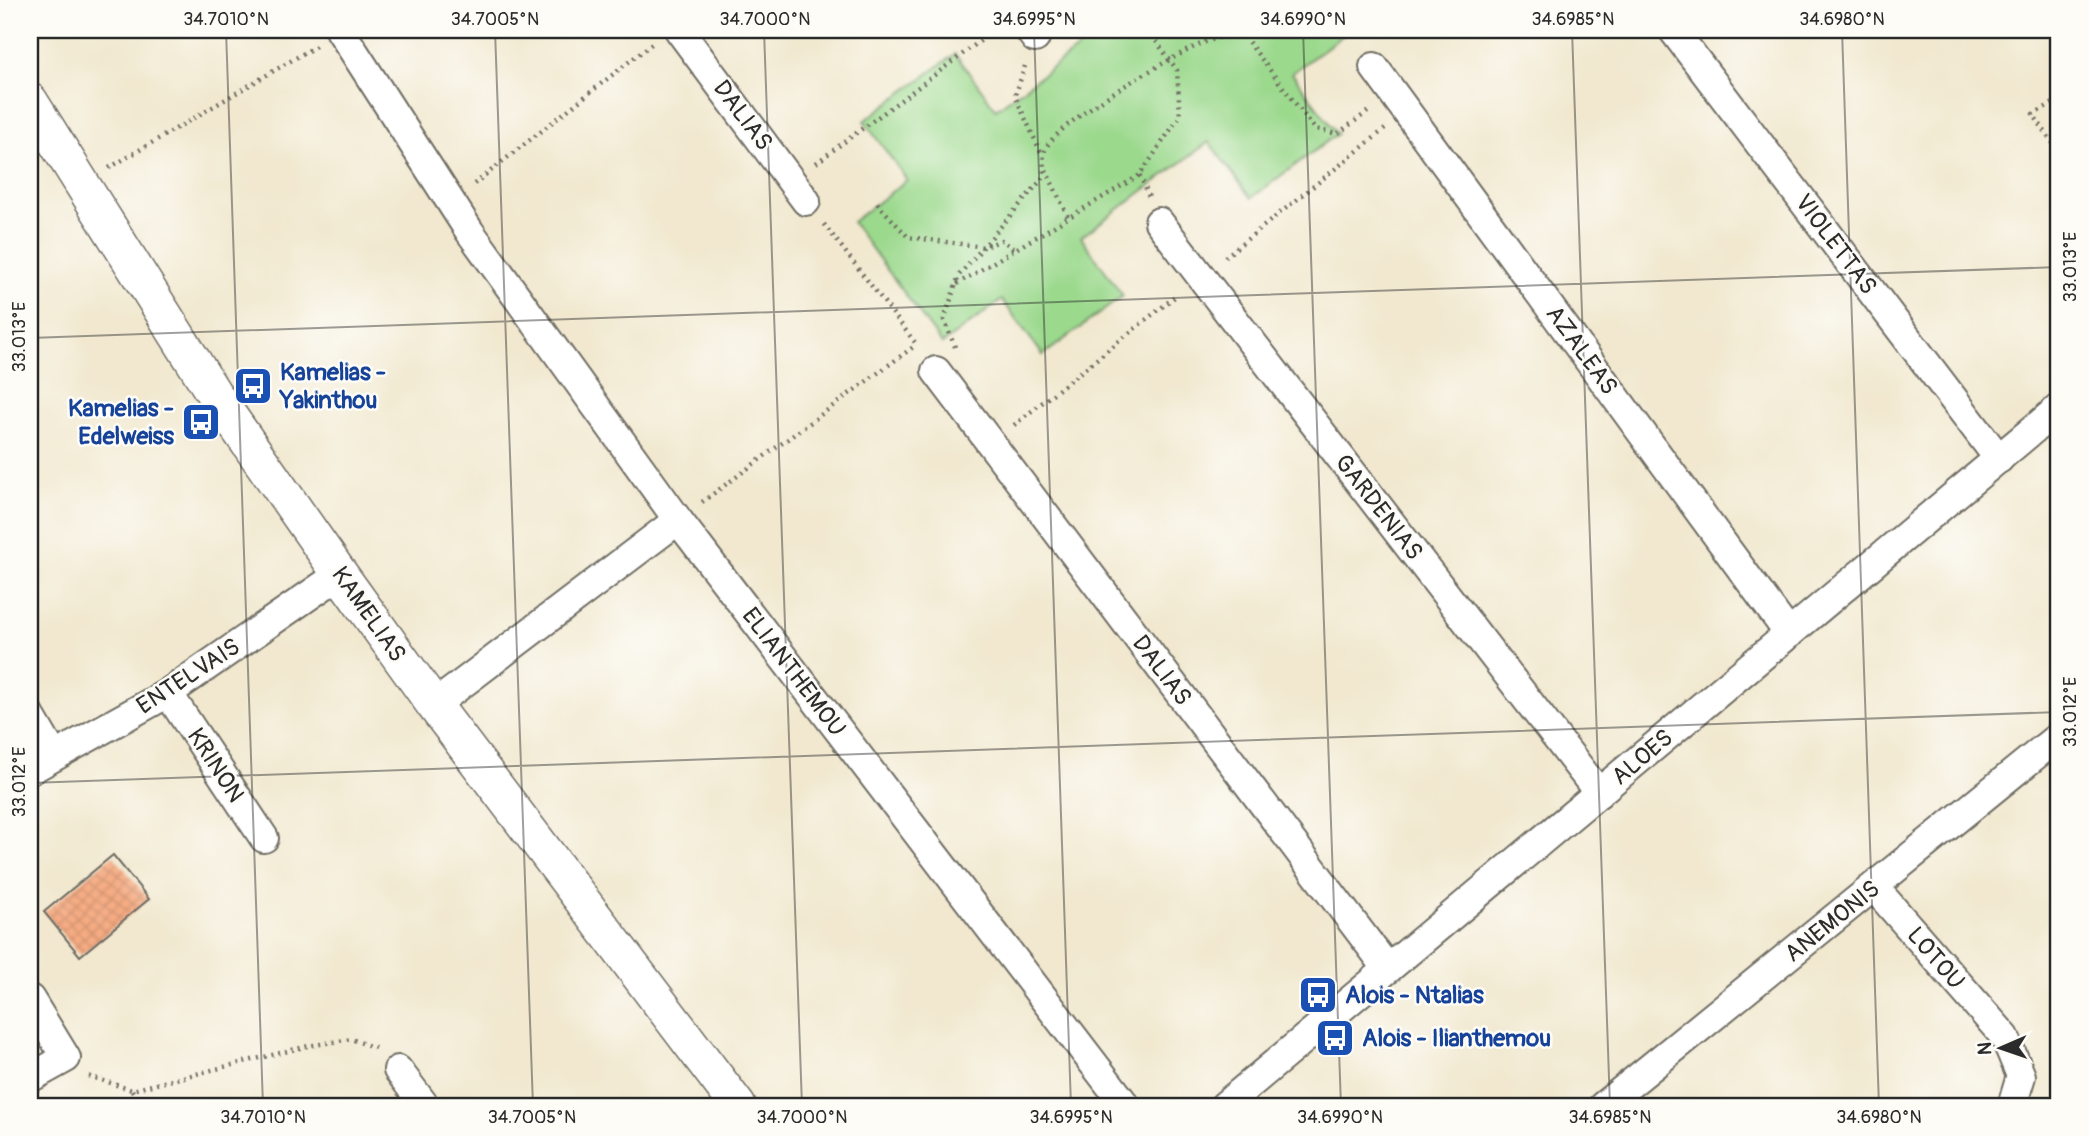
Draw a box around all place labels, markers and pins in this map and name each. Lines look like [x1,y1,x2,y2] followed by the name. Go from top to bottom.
[279,358,386,415] place label: Kamelias - Yakinthou
[232,365,274,407] bus stop icon: Kamelias - Yakinthou
[68,394,174,451] place label: Kamelias - Edelweiss
[180,401,222,443] bus stop icon: Kamelias - Edelweiss
[1297,974,1339,1016] bus stop icon: Alois - Ntalias
[1345,981,1484,1010] place label: Alois - Ntalias
[1314,1017,1356,1059] bus stop icon: Alois - Ilianthemou
[1362,1024,1551,1053] place label: Alois - Ilianthemou

